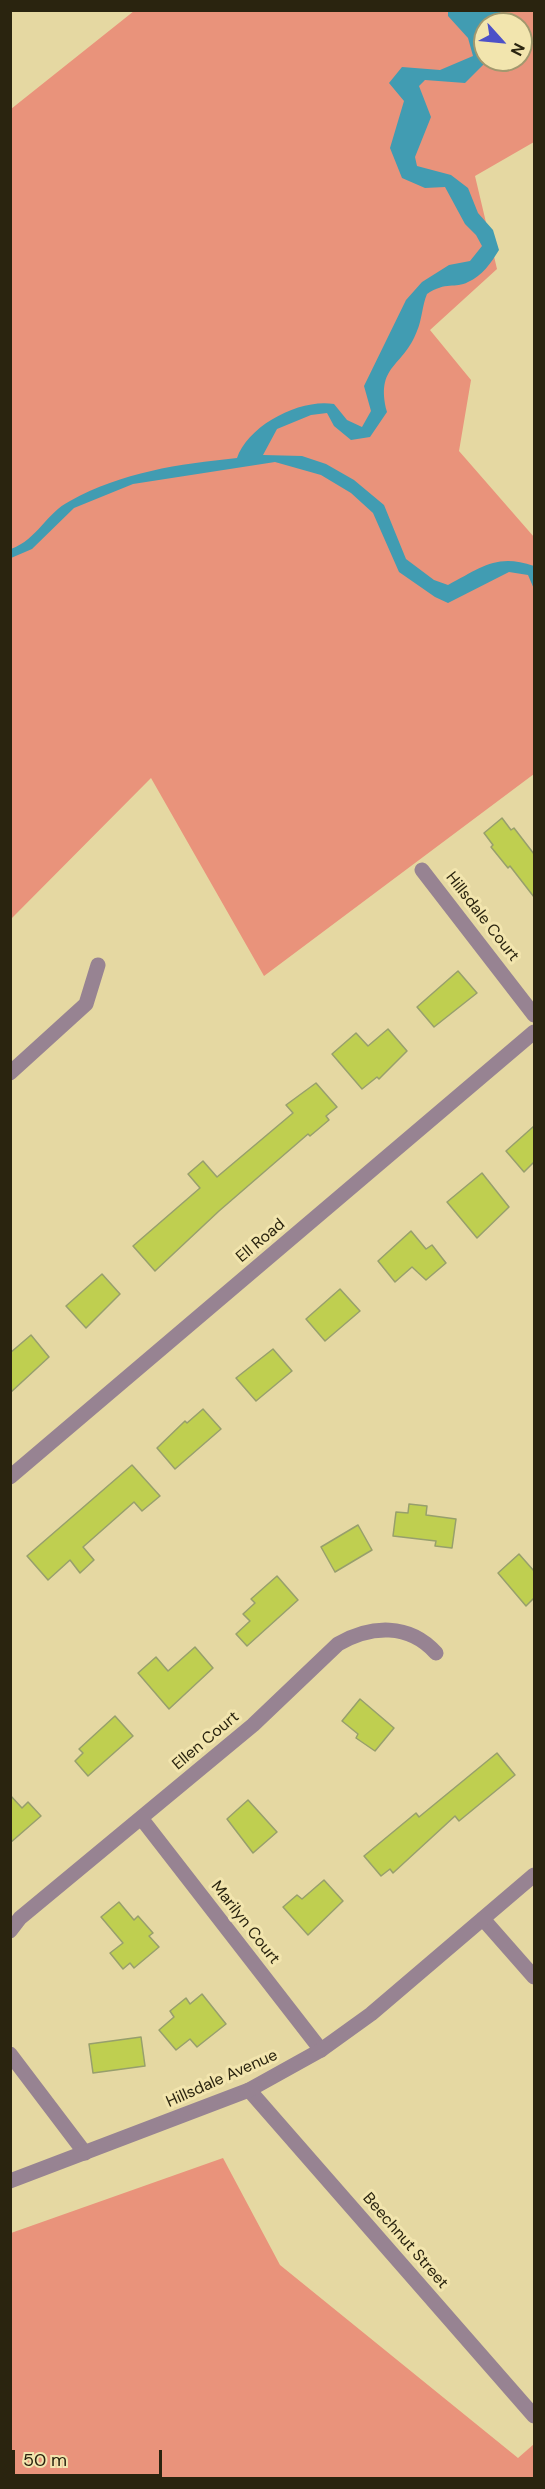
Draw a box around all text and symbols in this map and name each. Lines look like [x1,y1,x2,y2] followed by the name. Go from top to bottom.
[473,12,533,72] north arrow
[506,40,530,59] text: N
[441,869,523,965] street label: Hillsdale Court
[233,1215,289,1267] street label: Ell Road
[169,1708,243,1774] street label: Ellen Court
[207,1878,283,1968] street label: Marilyn Court
[163,2046,281,2112] street label: Hillsdale Avenue
[358,2189,452,2293] street label: Beechnut Street
[15,2438,165,2476] scale bar
[23,2448,67,2472] text: 50 m

